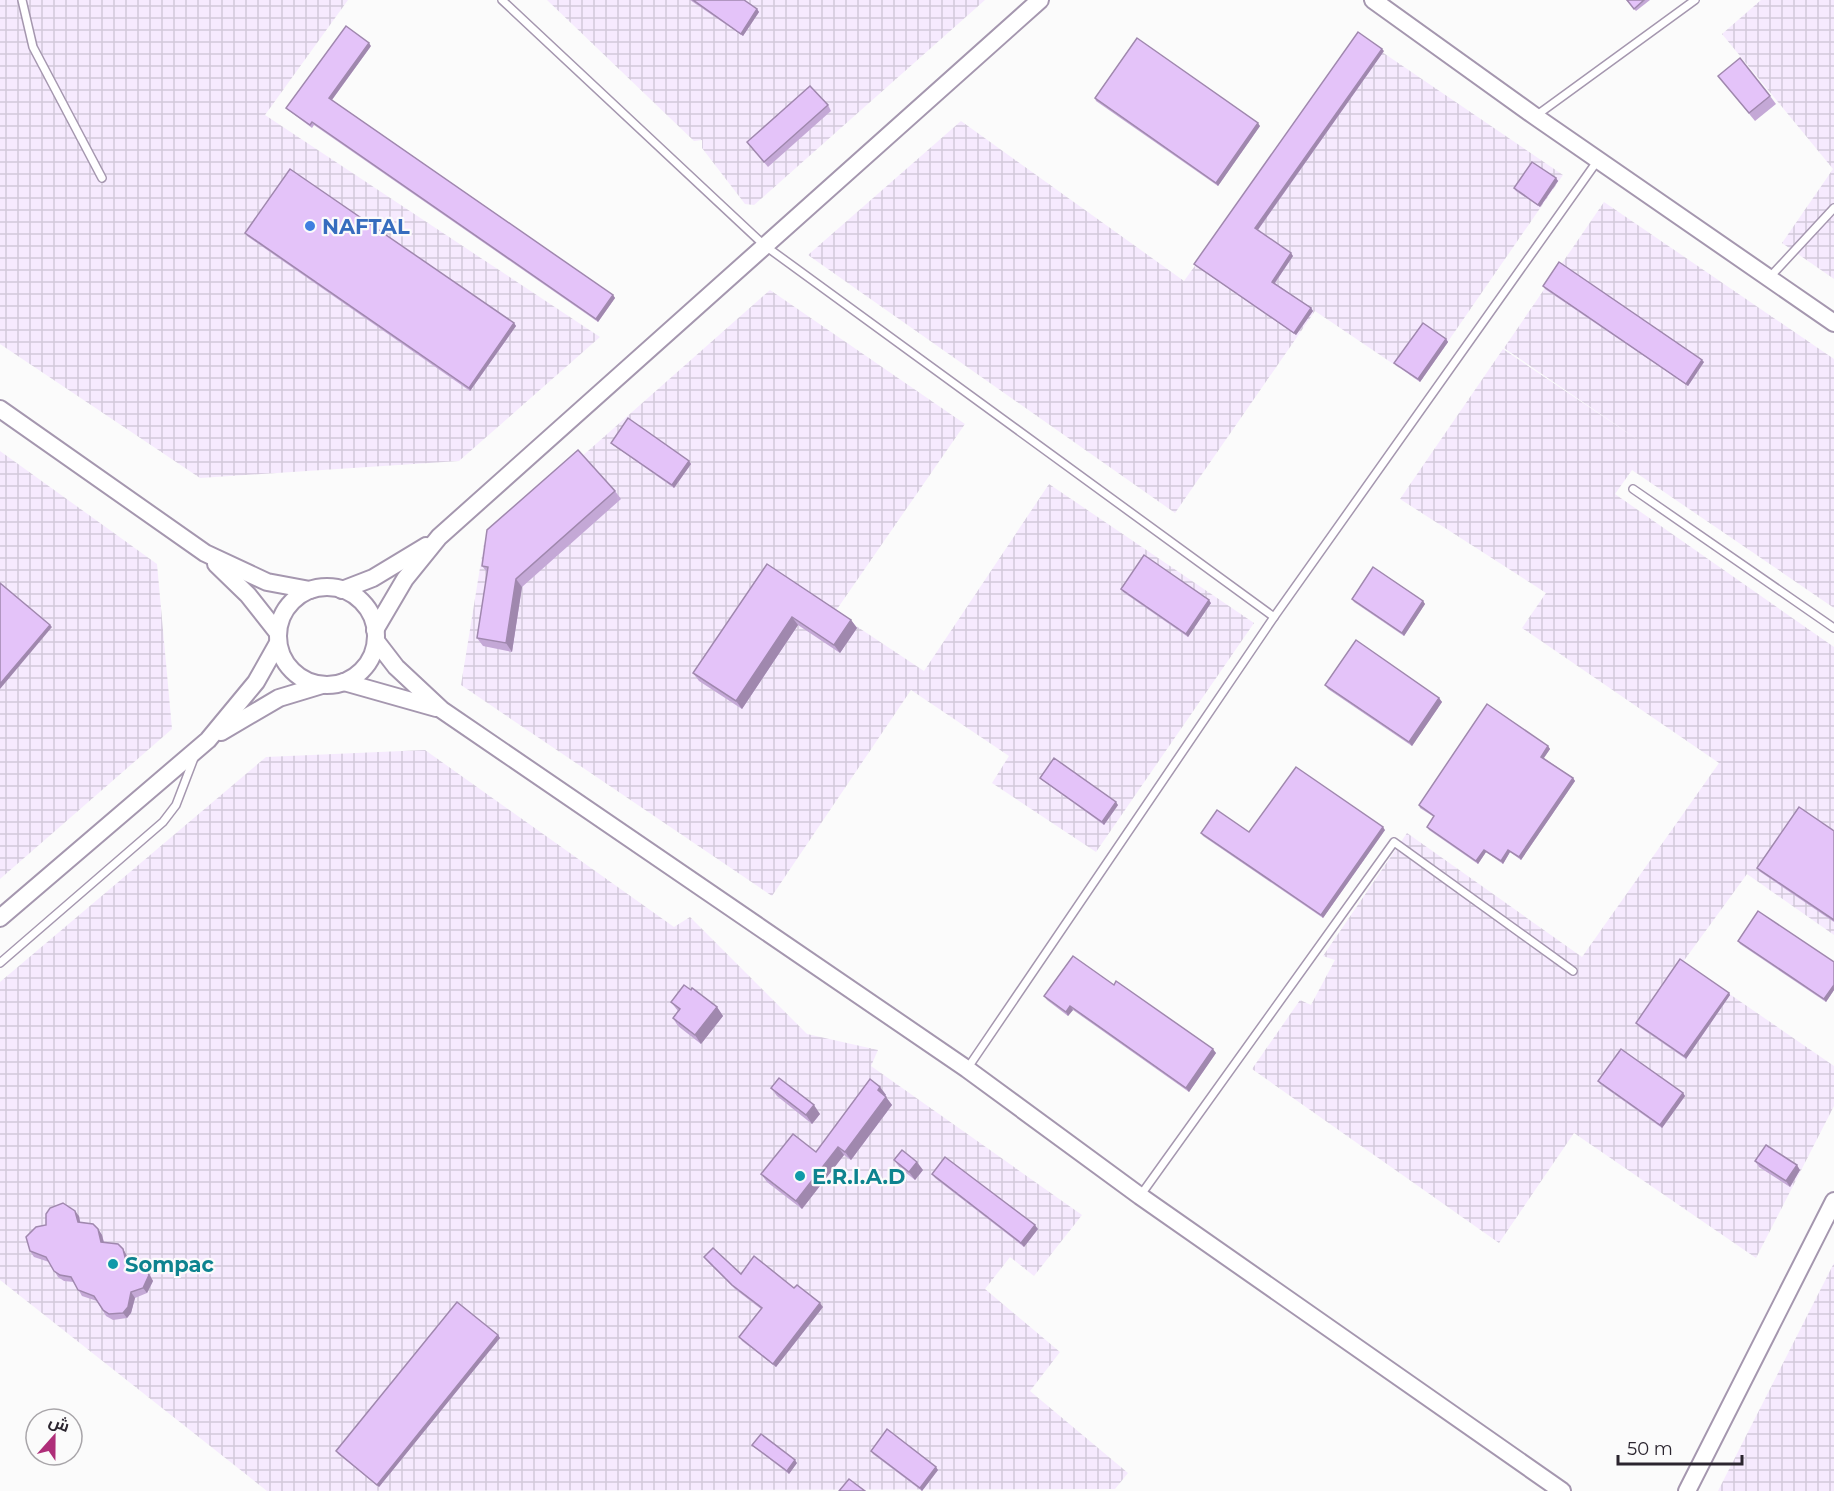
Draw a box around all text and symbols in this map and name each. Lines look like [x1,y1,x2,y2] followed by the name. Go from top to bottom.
[322,214,410,239] place label: NAFTAL
[303,219,317,233] marker: NAFTAL
[812,1164,905,1189] place label: E.R.I.A.D
[793,1169,807,1183] marker: E.R.I.A.D
[125,1252,215,1277] place label: Sompac
[106,1257,120,1271] marker: Sompac
[24,1407,84,1467] north arrow
[46,1411,72,1436] text: ش
[1618,1428,1742,1466] scale bar
[1627,1438,1673,1460] text: 50 m

